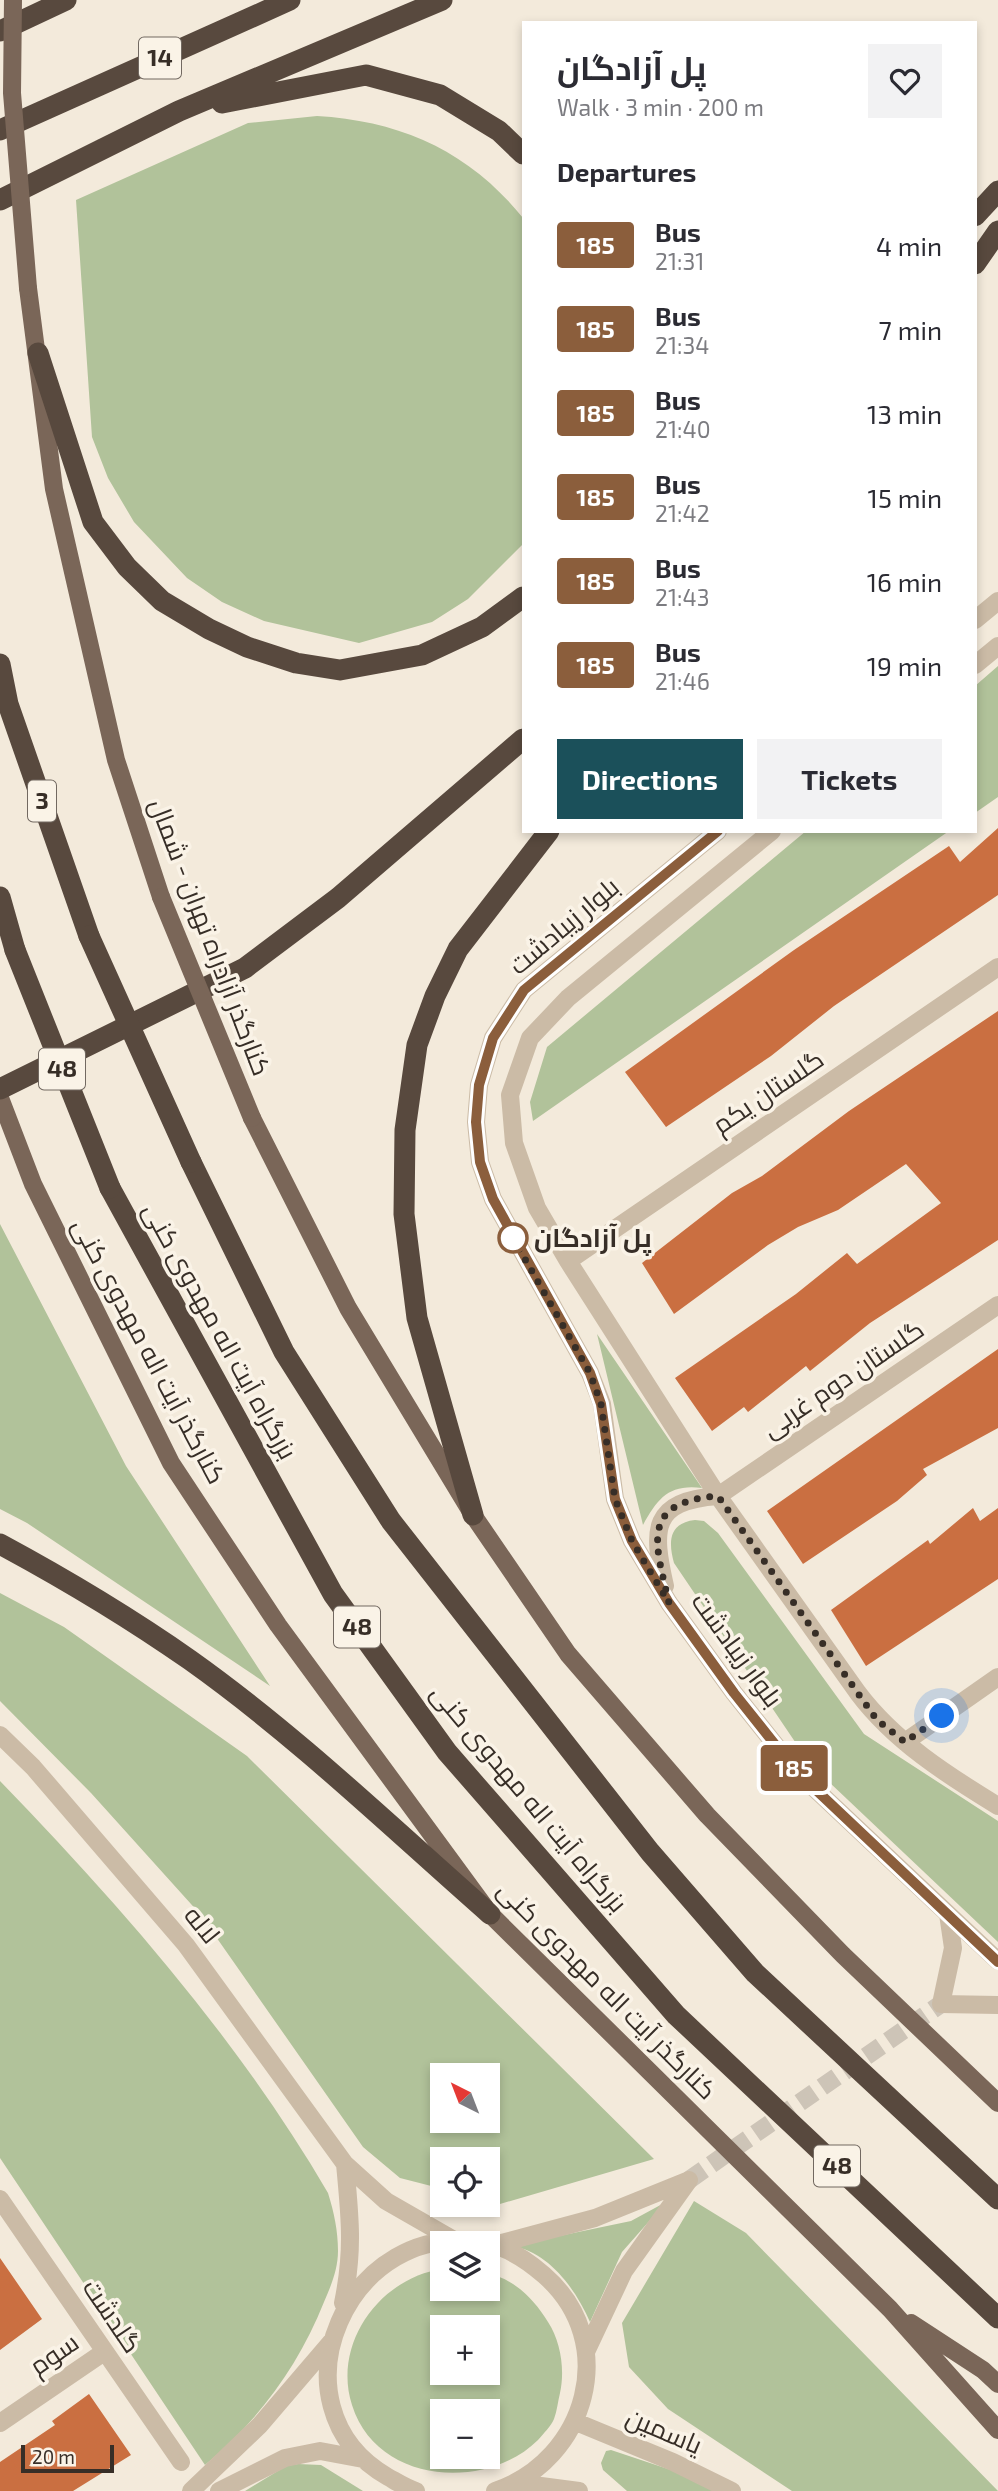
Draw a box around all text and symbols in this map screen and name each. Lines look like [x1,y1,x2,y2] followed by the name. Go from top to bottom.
[139,38,181,78] road number: 14
[868,44,942,118] button: heart
[557,47,706,87] text: پل آزادگان
[557,93,764,121] text: Walk · 3 min · 200 m
[557,156,696,187] text: Departures
[655,216,701,247] text: Bus
[576,230,615,259] text: 185
[876,230,942,261] text: 4 min
[655,247,704,275] text: 21:31
[655,300,701,331] text: Bus
[576,314,615,343] text: 185
[879,314,942,345] text: 7 min
[655,331,709,359] text: 21:34
[655,384,701,415] text: Bus
[576,398,615,427] text: 185
[867,398,942,429] text: 13 min
[655,415,711,443] text: 21:40
[655,468,701,499] text: Bus
[576,482,615,511] text: 185
[868,482,942,513] text: 15 min
[655,499,710,527] text: 21:42
[655,552,701,583] text: Bus
[576,566,615,595] text: 185
[867,566,942,597] text: 16 min
[655,583,709,611] text: 21:43
[655,636,701,667] text: Bus
[576,650,615,679] text: 185
[867,650,942,681] text: 19 min
[655,667,710,695] text: 21:46
[557,739,743,819] button: Directions
[757,739,942,819] button: Tickets
[28,780,56,822] road number: 3
[142,794,279,1080] street label: کنارگذر آزادراه تهران - شمال
[502,870,625,981] street label: بلوار زیبادشت
[706,1042,831,1143] street label: گلستان یکم
[39,1049,85,1090] road number: 48
[136,1196,305,1465] street label: بزرگراه آیت اله مهدوی کنی
[65,1212,234,1489] street label: کنارگذر آیت اله مهدوی کنی
[534,1221,652,1256] place label: پل آزادگان
[498,1223,528,1253] marker: پل آزادگان
[755,1312,931,1447] street label: گلستان دوم غربی
[685,1586,790,1713] street label: بلوار زیبادشت
[334,1606,380,1647] road number: 48
[424,1676,635,1919] street label: بزرگراه آیت اله مهدوی کنی
[924,1698,959,1733] your location
[754,1745,834,1791] line badge: 185
[775,1753,813,1782] text: 185
[491,1873,724,2106] street label: کنارگذر آیت اله مهدوی کنی
[179,1899,227,1949] street label: لاله
[430,2063,500,2133] north arrow
[430,2063,500,2469] map controls
[814,2146,860,2186] road number: 48
[430,2147,500,2217] button: locate
[430,2231,500,2301] button: layers
[77,2272,149,2358] street label: گلدشت
[430,2315,500,2385] button: +
[23,2325,86,2384] street label: سوم
[430,2399,500,2469] button: −
[621,2400,707,2461] street label: یاسمین
[21,2442,114,2474] scale bar
[32,2445,75,2468] text: 20 m

